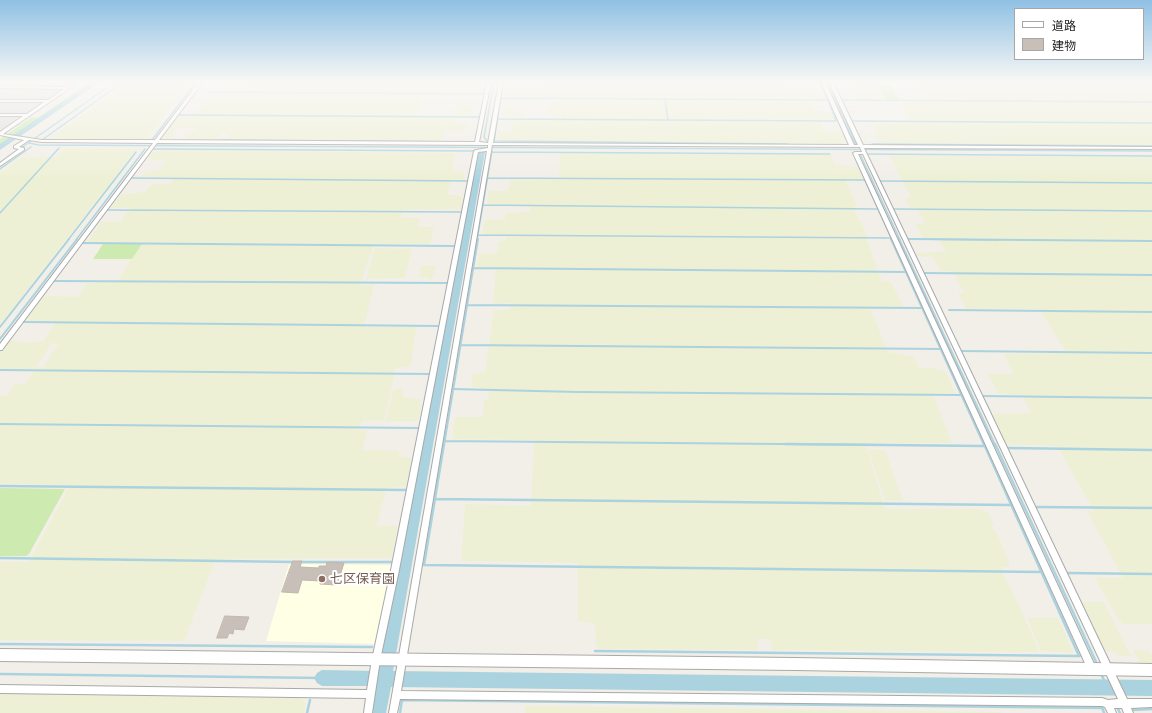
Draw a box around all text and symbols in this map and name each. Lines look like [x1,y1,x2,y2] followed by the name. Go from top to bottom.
[1014,8,1144,60] legend
[1052,19,1076,33] text: 道路
[1052,39,1076,53] text: 建物
[330,571,395,587] place label: 七区保育園
[317,574,327,584] marker: 七区保育園

